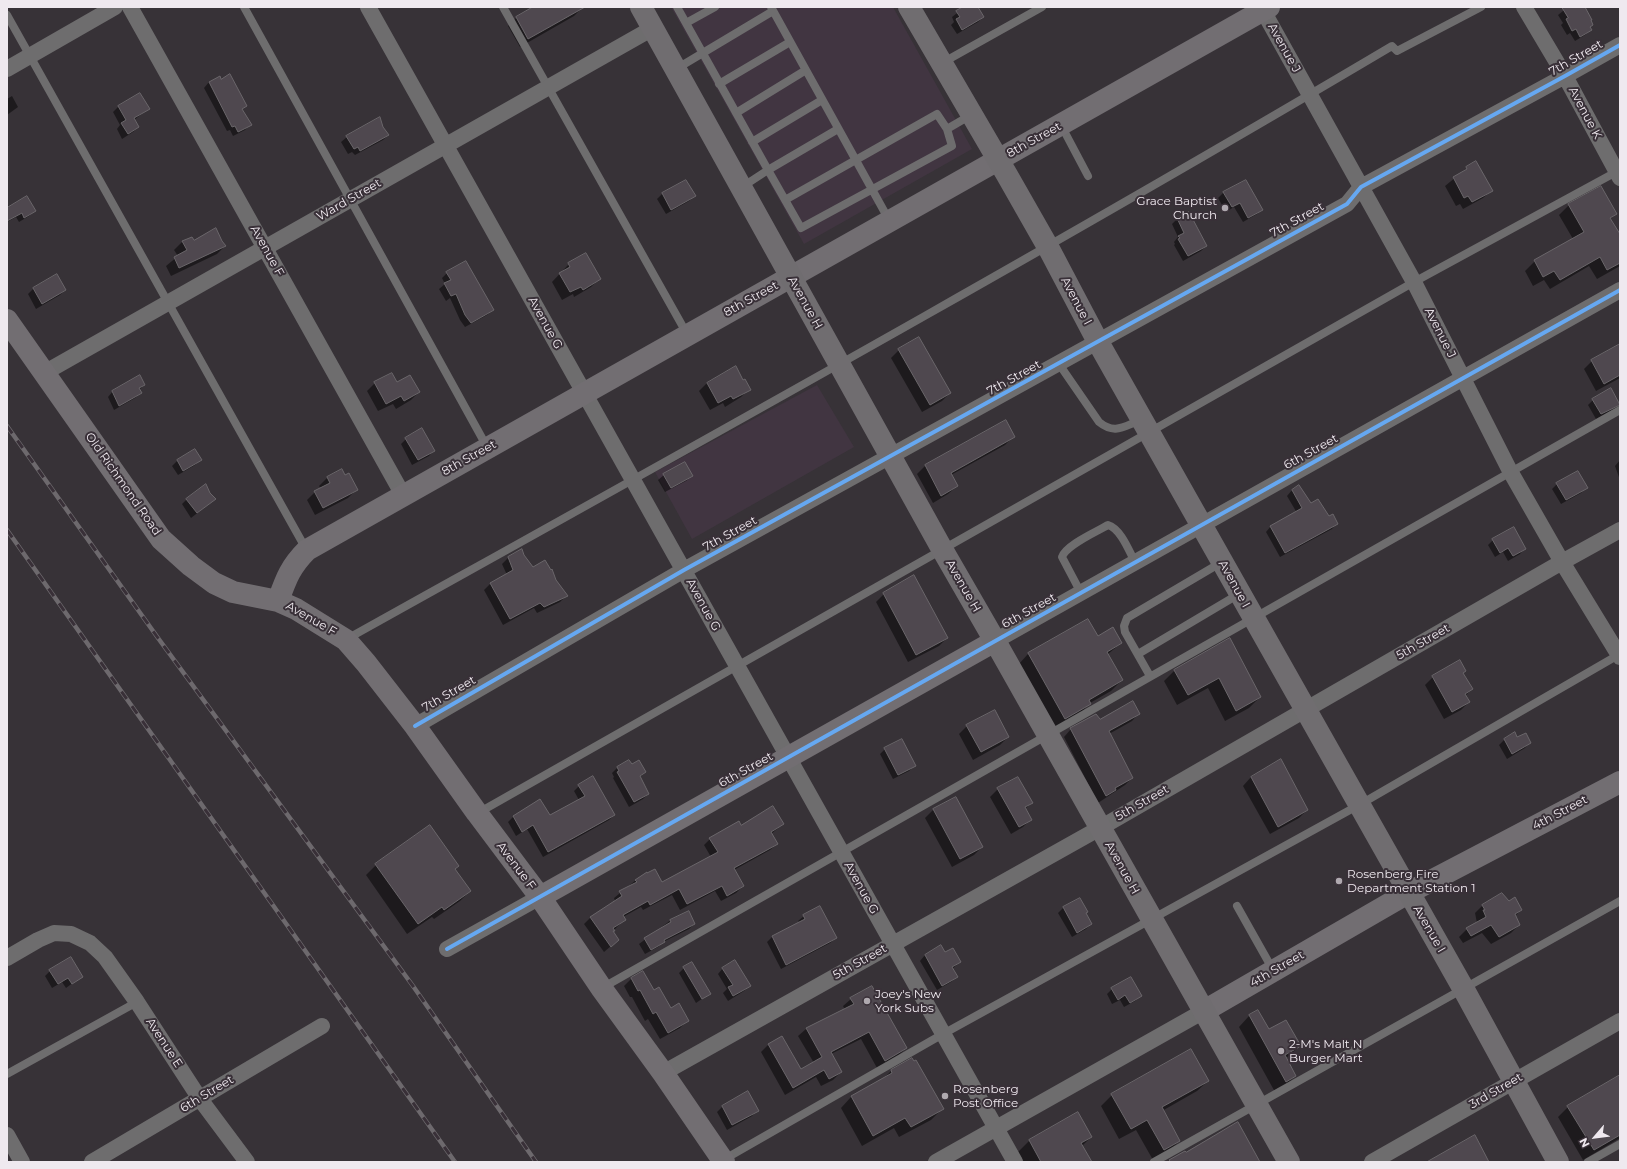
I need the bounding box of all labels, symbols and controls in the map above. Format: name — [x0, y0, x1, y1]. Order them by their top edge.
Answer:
street label: Avenue J — [1265, 21, 1303, 75]
street label: 7th Street — [1547, 37, 1605, 79]
street label: Avenue K — [1565, 84, 1605, 142]
street label: 8th Street — [1004, 119, 1064, 161]
street label: Ward Street — [314, 176, 384, 224]
place label: Grace Baptist Church — [1136, 194, 1217, 222]
street label: 7th Street — [1268, 199, 1326, 241]
marker: Grace Baptist Church — [1220, 203, 1230, 213]
street label: Avenue F — [247, 223, 287, 279]
street label: Avenue H — [785, 274, 825, 332]
street label: Avenue I — [1057, 275, 1095, 327]
street label: 8th Street — [721, 278, 781, 320]
street label: Avenue G — [525, 294, 565, 352]
street label: Avenue J — [1421, 305, 1459, 361]
street label: 7th Street — [985, 357, 1043, 399]
street label: Old Richmond Road — [82, 430, 164, 538]
street label: 6th Street — [1281, 431, 1341, 473]
street label: 8th Street — [439, 437, 499, 479]
street label: 7th Street — [701, 513, 759, 555]
street label: Avenue H — [942, 557, 984, 615]
street label: Avenue I — [1215, 558, 1253, 610]
street label: Avenue G — [683, 576, 723, 634]
street label: 6th Street — [999, 590, 1059, 632]
street label: Avenue F — [283, 599, 339, 639]
street label: 5th Street — [1394, 621, 1452, 663]
street label: 7th Street — [420, 673, 478, 715]
street label: 6th Street — [716, 749, 776, 791]
street label: 5th Street — [1113, 782, 1171, 824]
street label: 4th Street — [1530, 792, 1590, 834]
street label: Avenue F — [493, 839, 539, 893]
street label: Avenue H — [1102, 839, 1142, 897]
street label: Avenue G — [841, 859, 881, 917]
place label: Rosenberg Fire Department Station 1 — [1347, 867, 1476, 895]
marker: Rosenberg Fire Department Station 1 — [1334, 876, 1344, 886]
street label: Avenue I — [1410, 903, 1448, 955]
street label: 5th Street — [831, 941, 889, 983]
street label: 4th Street — [1247, 948, 1307, 990]
place label: Joey's New York Subs — [875, 987, 941, 1015]
marker: Joey's New York Subs — [862, 996, 872, 1006]
street label: Avenue E — [143, 1015, 185, 1071]
place label: 2-M's Malt N Burger Mart — [1289, 1037, 1363, 1065]
marker: 2-M's Malt N Burger Mart — [1276, 1046, 1286, 1056]
street label: 3rd Street — [1467, 1070, 1525, 1112]
street label: 6th Street — [178, 1072, 236, 1116]
place label: Rosenberg Post Office — [953, 1082, 1019, 1110]
marker: Rosenberg Post Office — [940, 1091, 950, 1101]
north arrow — [1575, 1117, 1615, 1157]
text: N — [1576, 1135, 1593, 1150]

